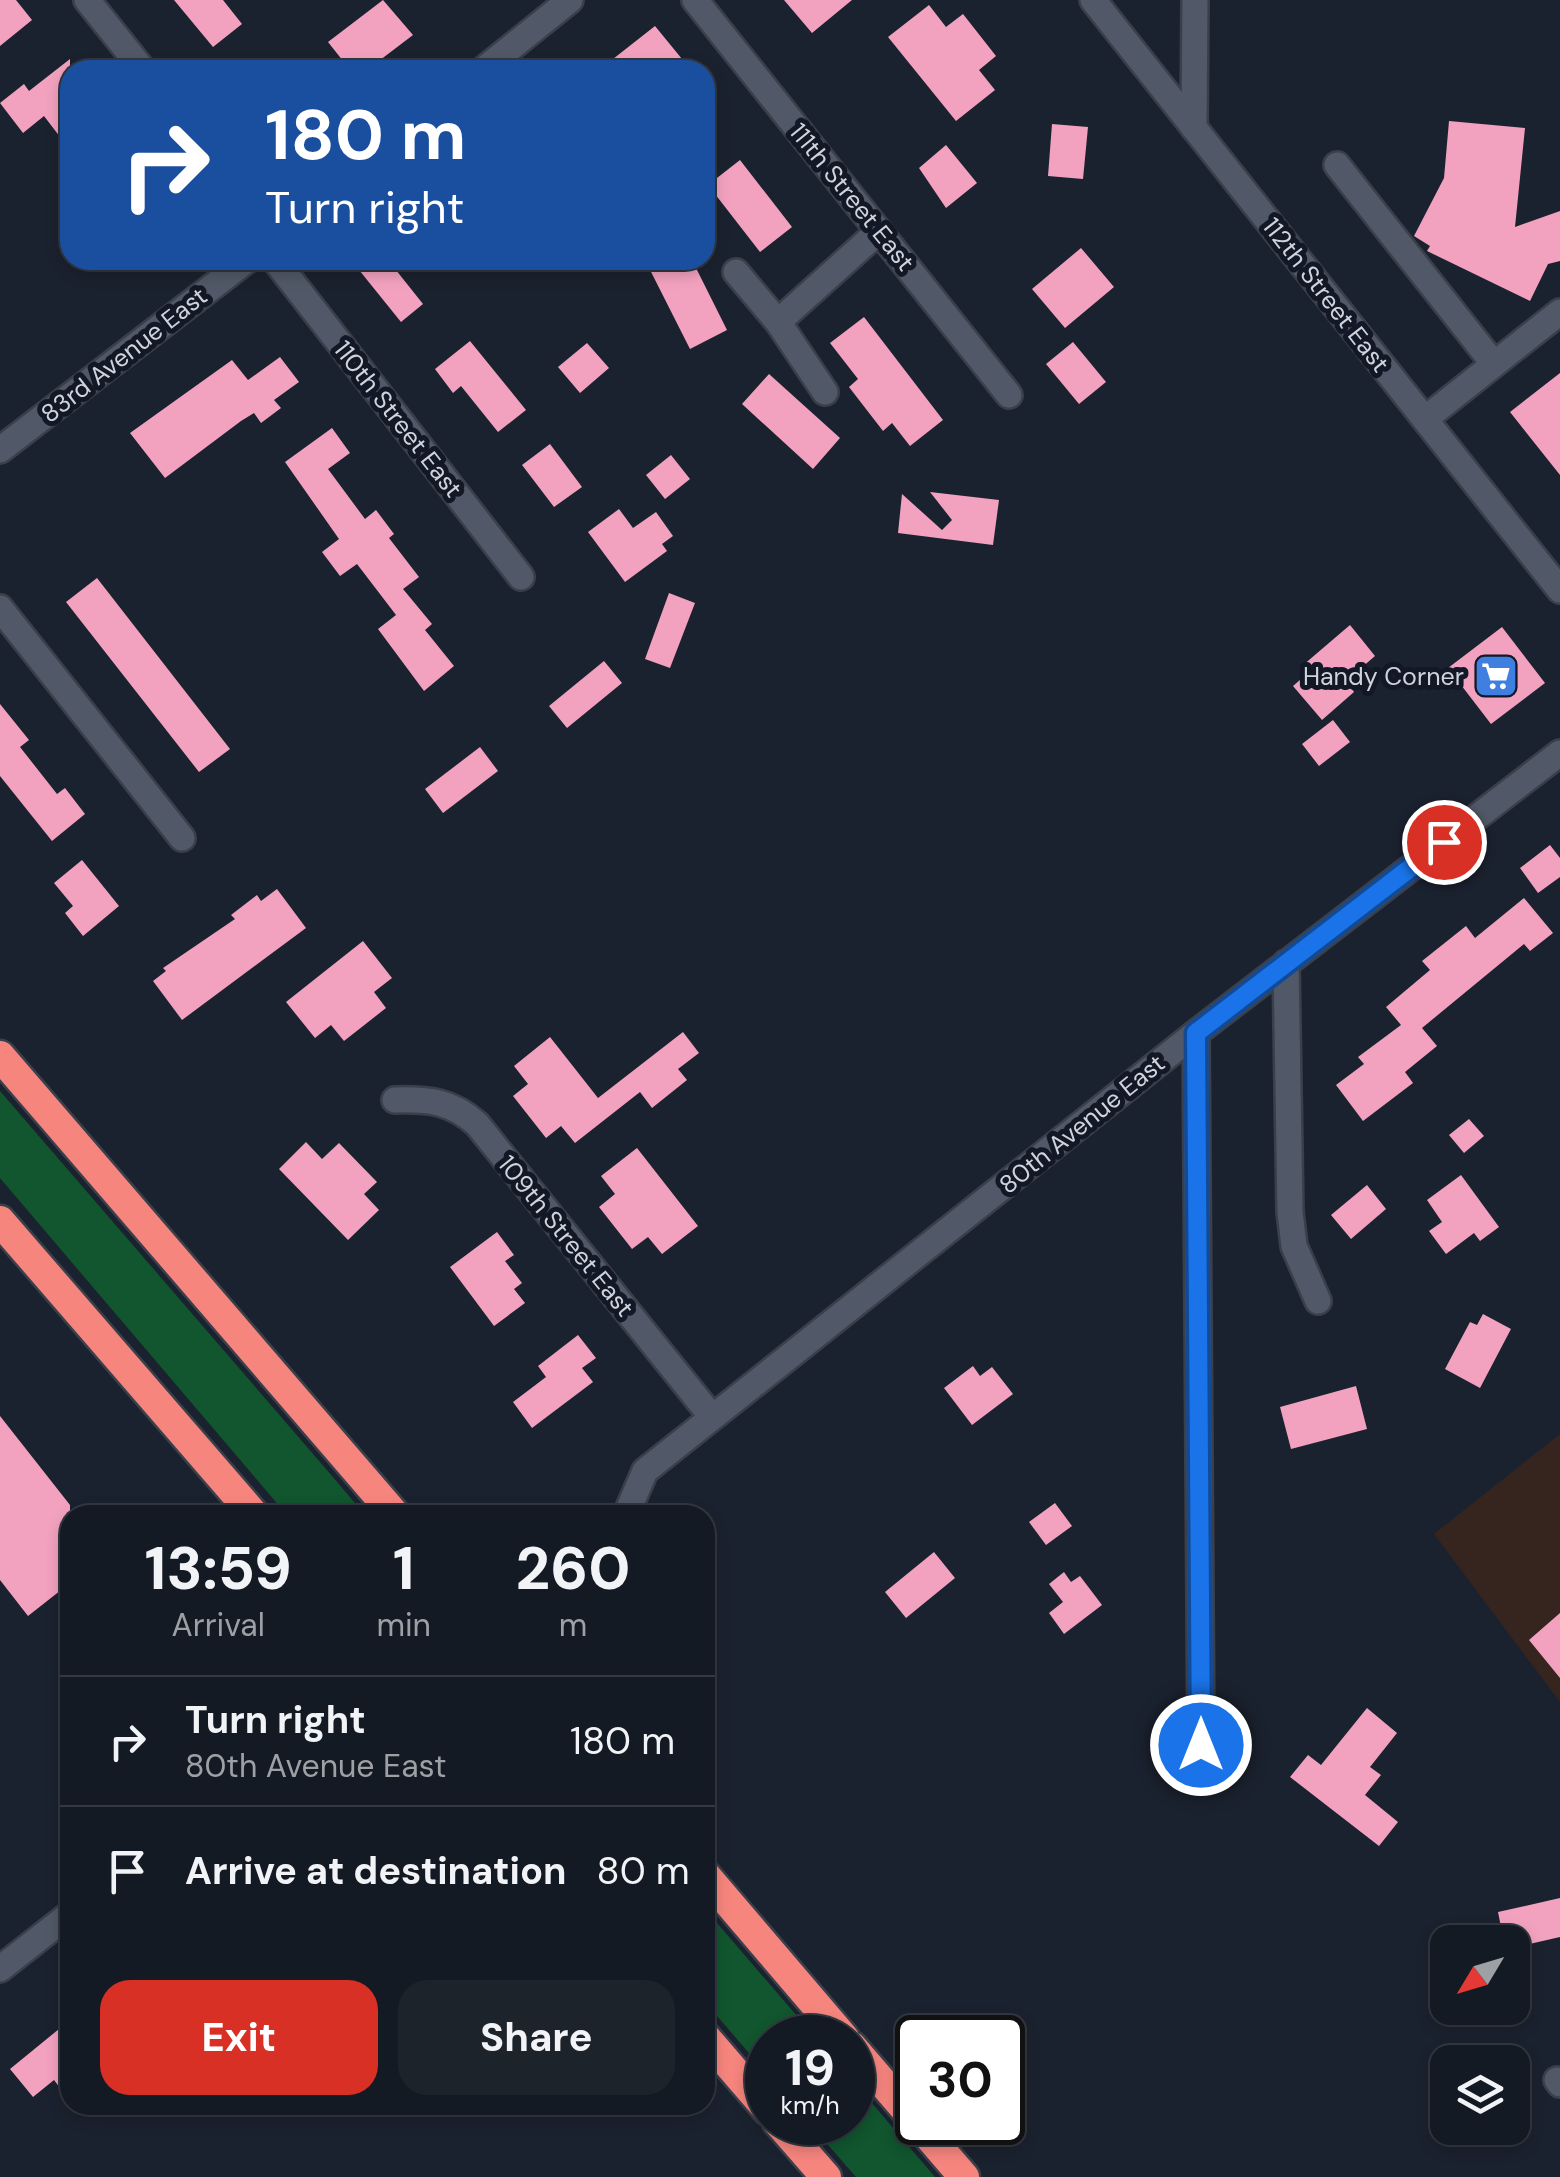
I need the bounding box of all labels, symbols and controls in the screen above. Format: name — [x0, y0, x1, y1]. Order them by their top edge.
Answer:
text: 180 m — [265, 90, 466, 181]
icon: right — [100, 100, 230, 230]
street label: 111th Street East — [782, 116, 922, 278]
text: Turn right — [265, 178, 464, 237]
street label: 112th Street East — [1255, 211, 1397, 379]
street label: 83rd Avenue East — [34, 280, 214, 430]
street label: 110th Street East — [326, 334, 470, 504]
supermarket icon: Handy Corner — [1473, 653, 1519, 699]
place label: Handy Corner — [1303, 660, 1464, 693]
pin — [1402, 800, 1487, 885]
icon: arrive — [1417, 815, 1472, 870]
street label: 80th Avenue East — [992, 1047, 1172, 1201]
street label: 109th Street East — [491, 1149, 641, 1323]
text: 13:59 — [145, 1529, 292, 1608]
text: 1 — [393, 1529, 415, 1608]
text: 260 — [516, 1529, 630, 1608]
text: Arrival — [172, 1604, 265, 1646]
text: min — [376, 1604, 431, 1646]
text: m — [559, 1604, 587, 1646]
position arrow — [1149, 1693, 1253, 1797]
text: Turn right — [185, 1695, 366, 1745]
icon: right — [100, 1714, 155, 1769]
text: 180 m — [570, 1716, 675, 1766]
text: 80th Avenue East — [185, 1745, 446, 1787]
icon: arrive — [100, 1844, 155, 1899]
text: Arrive at destination — [185, 1846, 567, 1896]
text: 80 m — [597, 1846, 690, 1896]
north arrow — [1430, 1925, 1530, 2025]
map controls — [1430, 1925, 1530, 2145]
button: Exit — [100, 1980, 378, 2095]
button: Share — [398, 1980, 675, 2095]
speed limit sign: 30 — [895, 2015, 1025, 2145]
text: 19 — [785, 2035, 835, 2101]
button: layers — [1430, 2045, 1530, 2145]
text: km/h — [780, 2089, 840, 2122]

